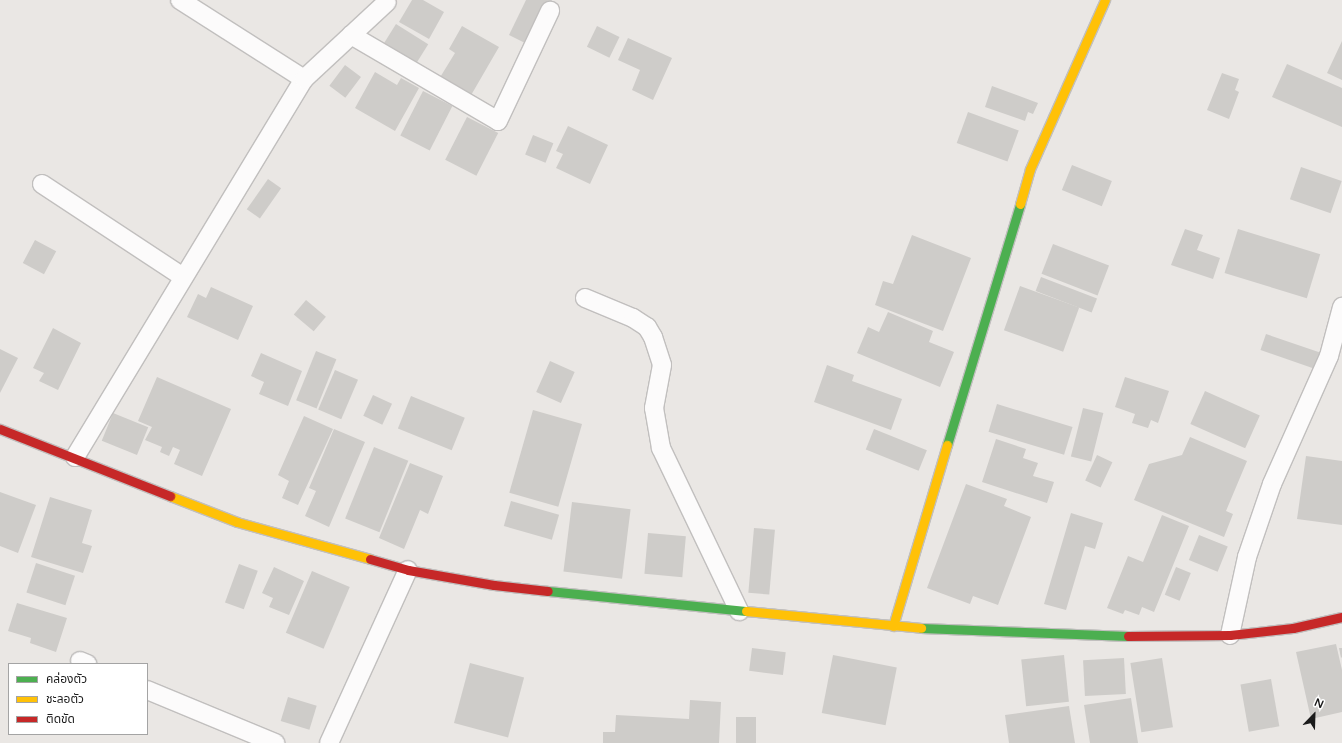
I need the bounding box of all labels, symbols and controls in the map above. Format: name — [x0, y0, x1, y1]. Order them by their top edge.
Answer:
legend — [8, 663, 148, 735]
text: คล่องตัว — [46, 672, 87, 686]
text: ชะลอตัว — [46, 692, 84, 706]
north arrow — [1294, 695, 1334, 735]
text: N — [1312, 696, 1325, 711]
text: ติดขัด — [46, 712, 75, 726]

